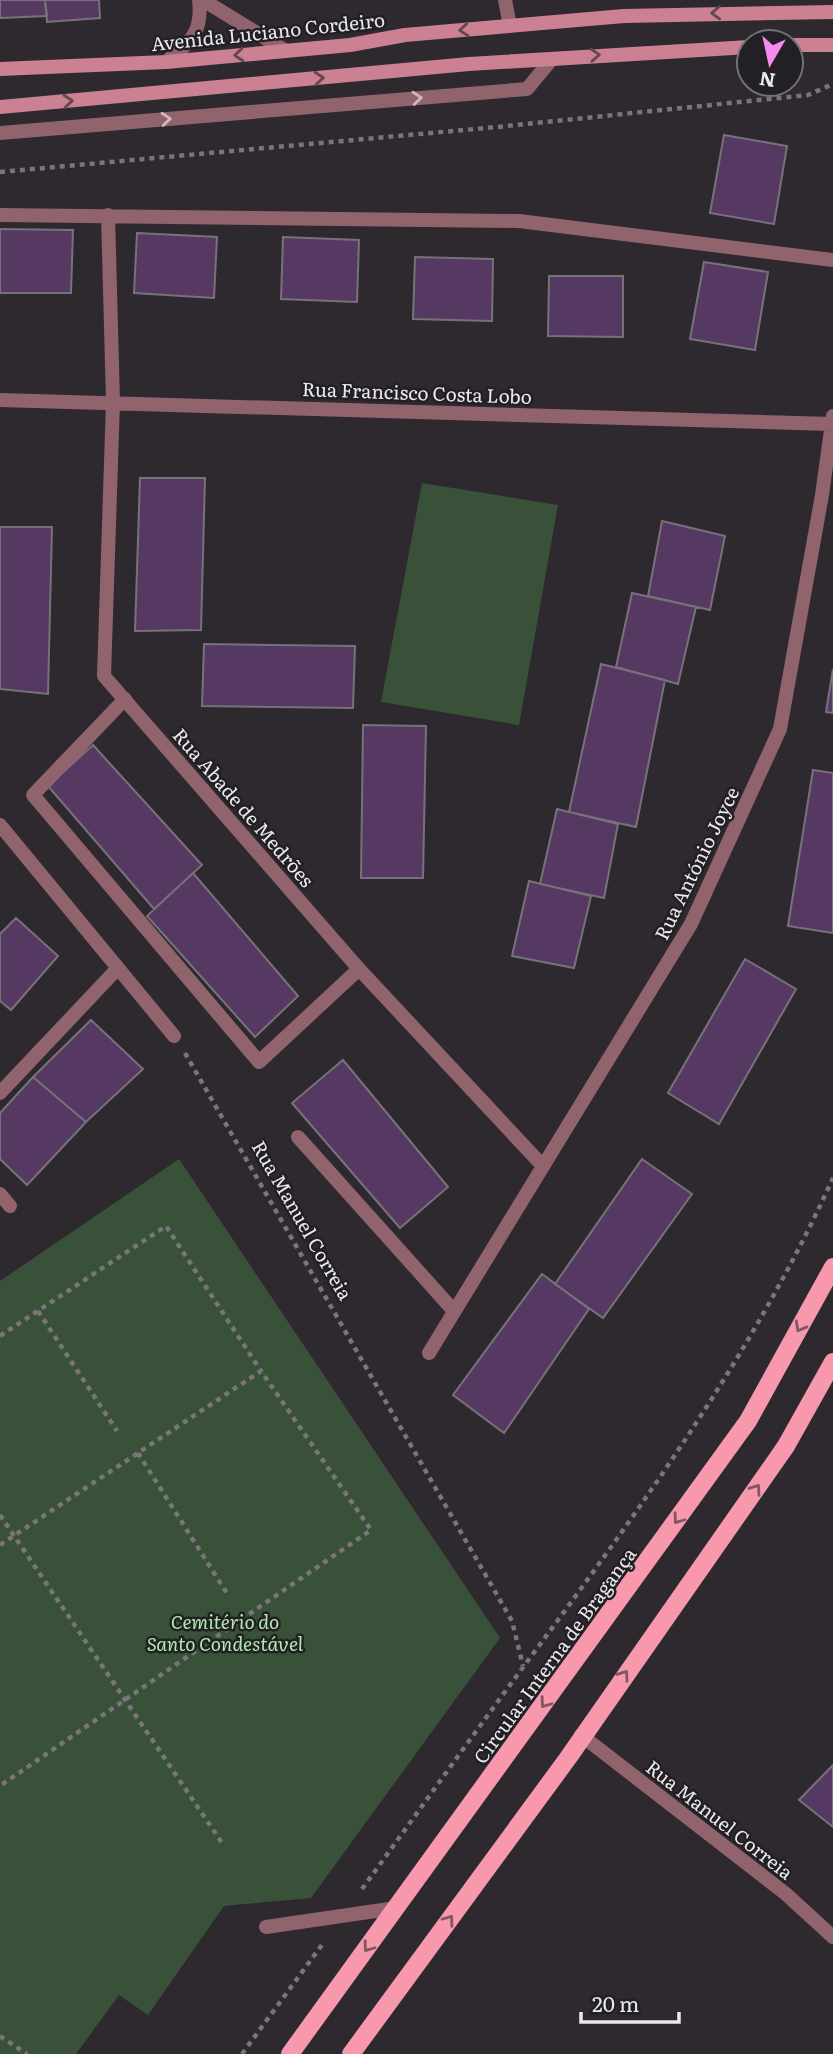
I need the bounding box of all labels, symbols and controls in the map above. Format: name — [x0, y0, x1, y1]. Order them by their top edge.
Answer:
street label: Avenida Luciano Cordeiro — [150, 5, 386, 57]
one-way arrow — [710, 5, 721, 20]
one-way arrow — [459, 22, 470, 37]
north arrow — [735, 28, 805, 98]
one-way arrow — [233, 47, 244, 62]
one-way arrow — [589, 48, 600, 63]
text: N — [757, 66, 777, 96]
one-way arrow — [314, 71, 325, 86]
one-way arrow — [412, 91, 423, 106]
one-way arrow — [62, 93, 74, 108]
one-way arrow — [160, 112, 171, 127]
street label: Rua Francisco Costa Lobo — [302, 374, 532, 410]
street label: Rua Abade de Medrões — [167, 721, 321, 893]
street label: Rua António Joyce — [647, 782, 745, 944]
street label: Rua Manuel Correia — [246, 1135, 361, 1306]
one-way arrow — [795, 1320, 808, 1332]
one-way arrow — [747, 1484, 760, 1497]
one-way arrow — [674, 1511, 686, 1524]
street label: Circular Interna de Bragança — [466, 1540, 643, 1769]
park label: Cemitério do Santo Condestável — [147, 1607, 304, 1657]
one-way arrow — [616, 1670, 628, 1683]
one-way arrow — [541, 1695, 553, 1708]
street label: Rua Manuel Correia — [640, 1753, 800, 1886]
one-way arrow — [441, 1915, 454, 1928]
one-way arrow — [364, 1939, 376, 1952]
scale bar — [581, 1980, 679, 2024]
text: 20 m — [592, 1987, 639, 2018]

